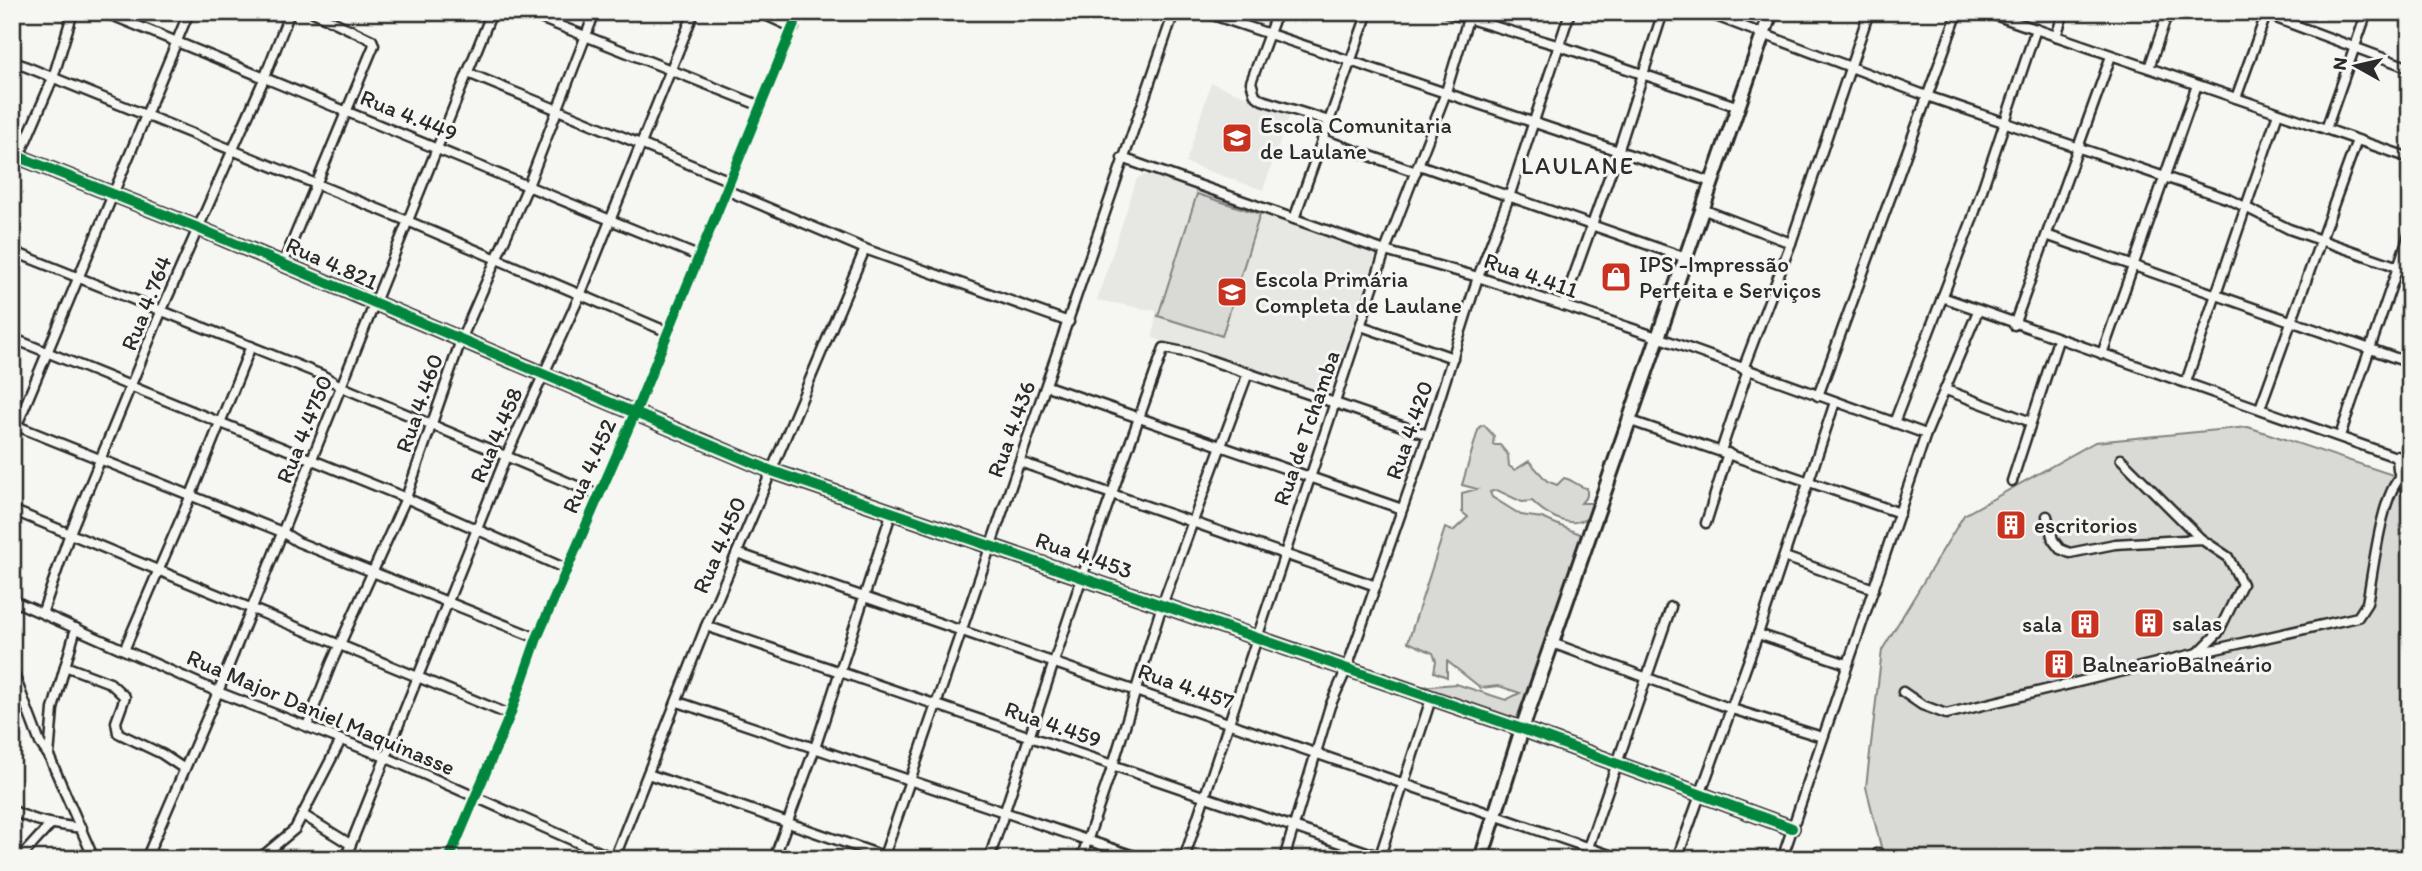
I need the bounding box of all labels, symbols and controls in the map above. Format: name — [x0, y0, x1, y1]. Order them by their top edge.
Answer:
north arrow — [2320, 32, 2390, 102]
text: N — [2327, 56, 2352, 72]
street label: Rua 4.449 — [356, 83, 462, 147]
place label: Escola Comunitaria de Laulane — [1260, 111, 1452, 165]
school or university icon: Escola Comunitaria de Laulane — [1220, 121, 1254, 155]
district label: LAULANE — [1521, 151, 1635, 180]
street label: Rua 4.821 — [282, 230, 383, 296]
street label: Rua 4.411 — [1480, 246, 1582, 304]
place label: IPS -Impressão Perfeita e Serviços — [1639, 250, 1821, 304]
street label: Rua 4.764 — [114, 251, 178, 355]
shop icon: IPS -Impressão Perfeita e Serviços — [1599, 260, 1633, 294]
place label: Escola Primária Completa de Laulane — [1255, 265, 1462, 319]
school or university icon: Escola Primária Completa de Laulane — [1215, 275, 1249, 309]
street label: Rua de Tchamba — [1266, 347, 1346, 509]
street label: Rua 4.460 — [389, 350, 449, 456]
street label: Rua 4.4750 — [270, 371, 338, 487]
street label: Rua 4.436 — [981, 377, 1041, 481]
street label: Rua 4.420 — [1379, 377, 1439, 483]
street label: Rua 4.458 — [463, 383, 529, 487]
street label: Rua 4.452 — [556, 414, 622, 518]
street label: Rua 4.450 — [686, 492, 752, 598]
building icon: escritorios — [1994, 508, 2028, 542]
place label: escritorios — [2034, 511, 2138, 539]
street label: Rua 4.453 — [1032, 525, 1136, 585]
building icon: salas — [2132, 606, 2166, 640]
building icon: sala — [2068, 607, 2102, 641]
place label: salas — [2172, 609, 2222, 637]
place label: sala — [2022, 610, 2062, 638]
street label: Rua Major Daniel Maquinasse — [183, 643, 459, 781]
building icon: BalnearioBalneário — [2042, 647, 2076, 681]
place label: BalnearioBalneário — [2082, 650, 2272, 678]
street label: Rua 4.457 — [1134, 657, 1238, 715]
street label: Rua 4.459 — [1001, 694, 1105, 754]

